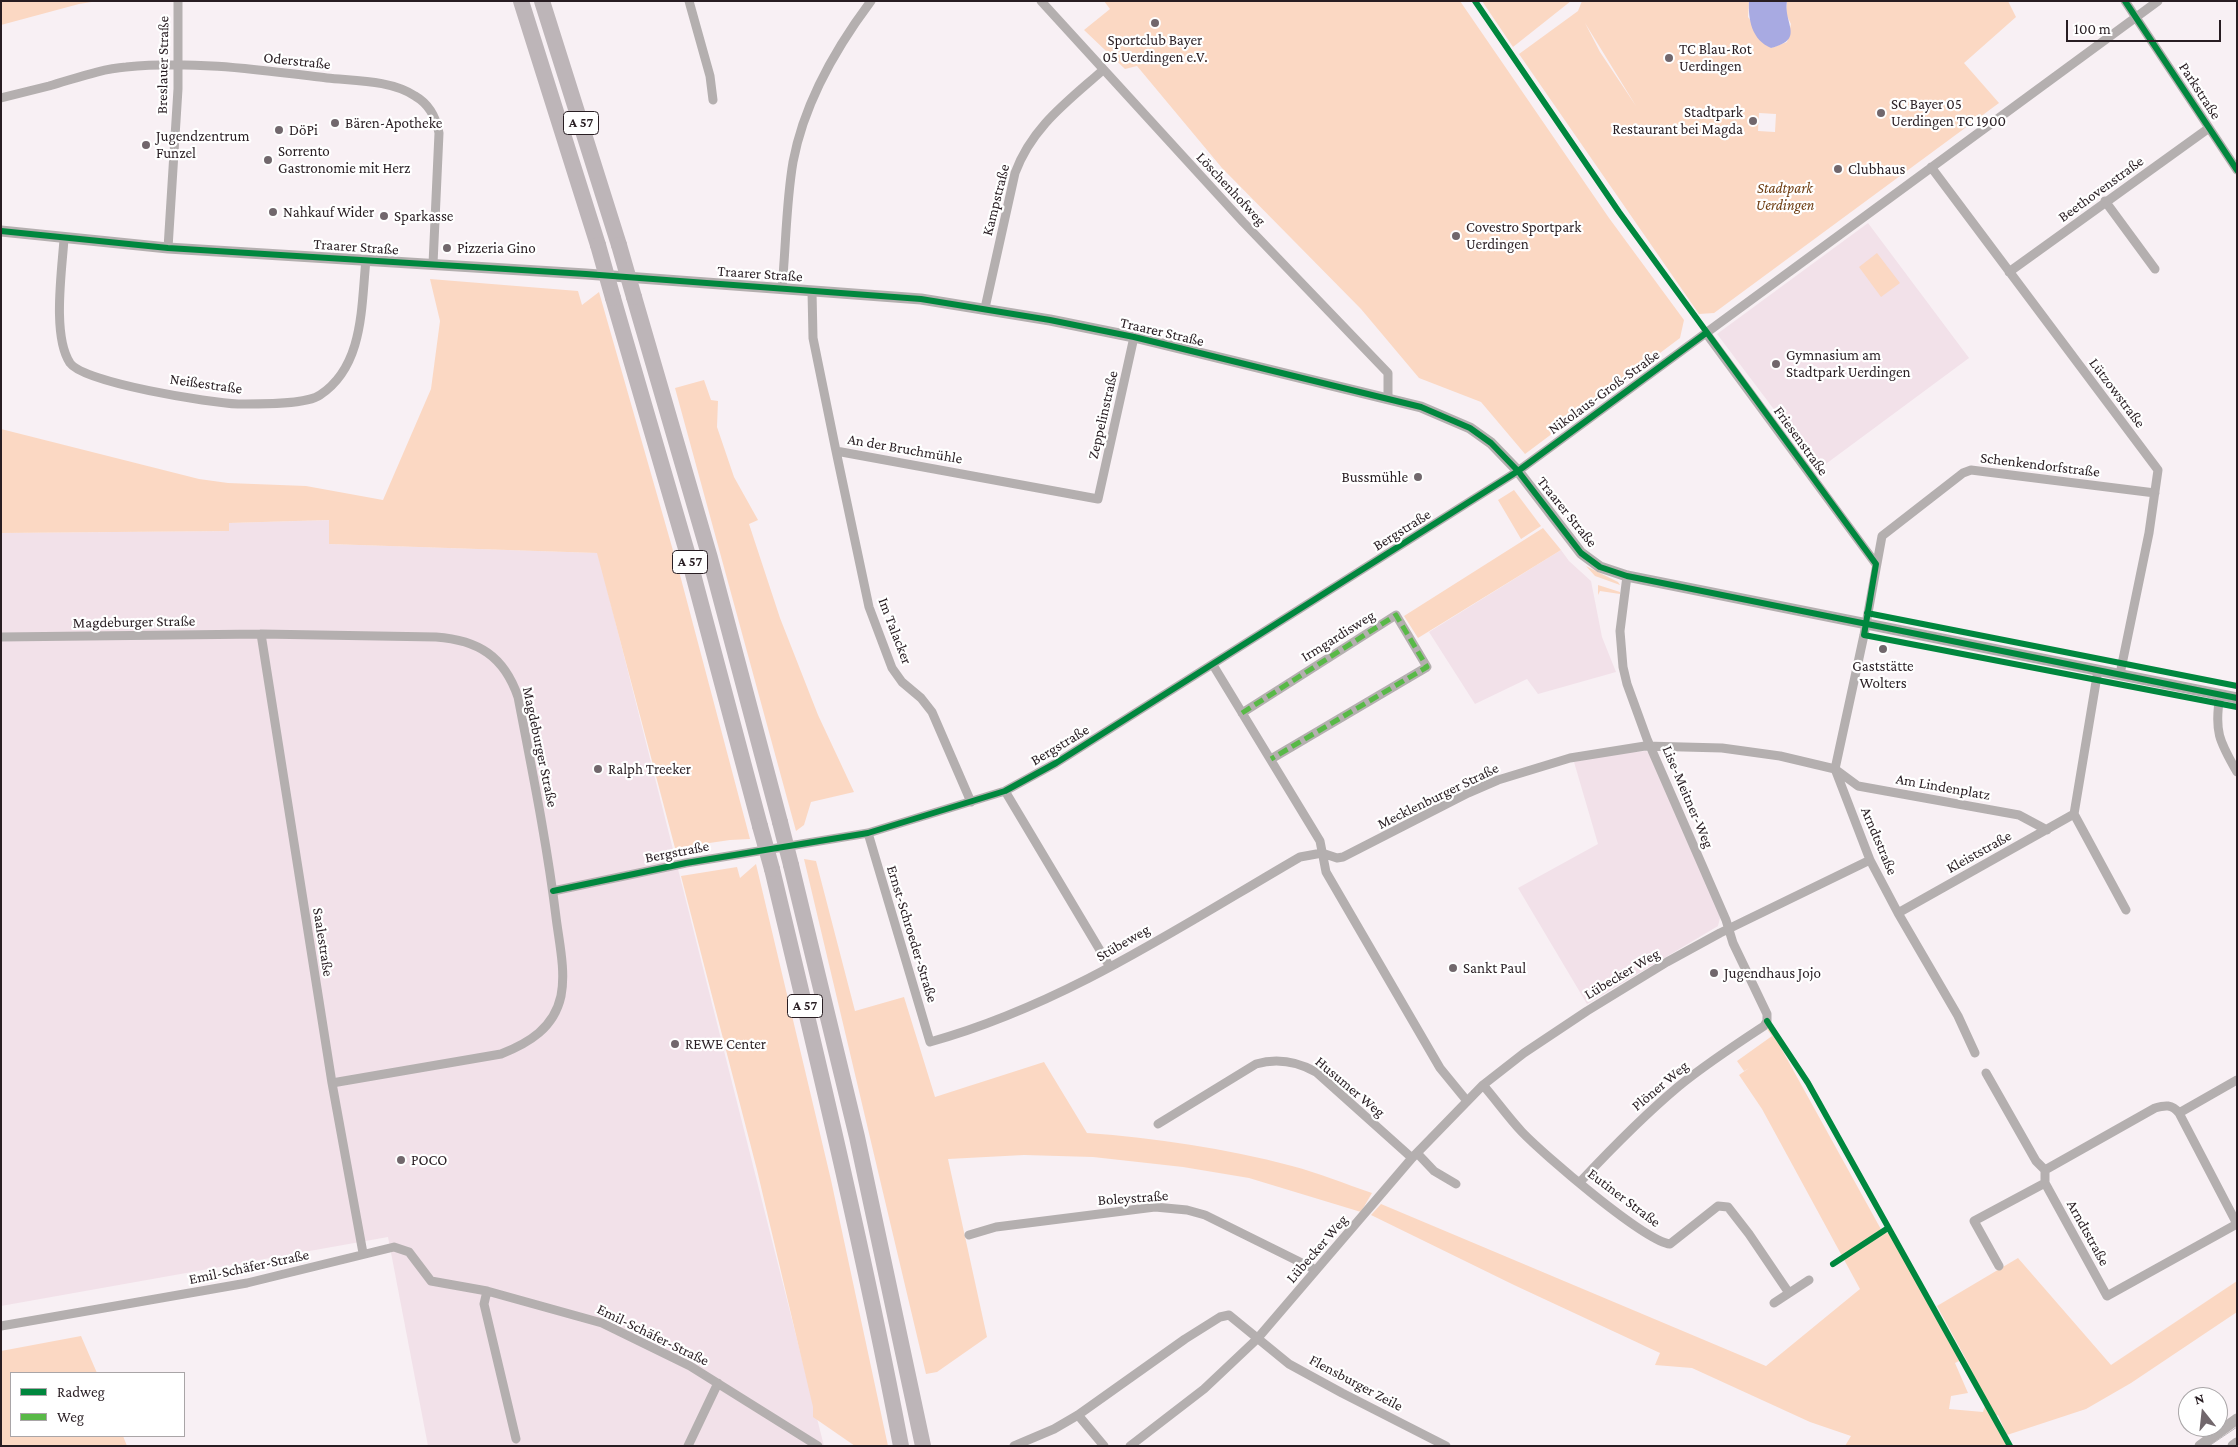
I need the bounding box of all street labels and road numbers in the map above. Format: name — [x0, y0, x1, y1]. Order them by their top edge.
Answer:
street label: Breslauer Straße — [153, 16, 173, 114]
street label: Oderstraße — [262, 49, 332, 73]
street label: Parkstraße — [2175, 59, 2225, 123]
road number: A 57 — [564, 112, 598, 134]
street label: Löschenhofweg — [1192, 148, 1270, 230]
street label: Beethovenstraße — [2055, 152, 2147, 226]
street label: Kampstraße — [978, 162, 1014, 238]
street label: Traarer Straße — [313, 235, 399, 259]
street label: Traarer Straße — [717, 262, 803, 286]
street label: Traarer Straße — [1118, 314, 1206, 350]
street label: Nikolaus-Groß-Straße — [1545, 346, 1663, 438]
street label: Lützowstraße — [2085, 355, 2149, 431]
street label: Zeppelinstraße — [1084, 369, 1122, 461]
street label: Neißestraße — [169, 370, 243, 398]
street label: Friesenstraße — [1770, 403, 1832, 479]
street label: An der Bruchmühle — [846, 430, 964, 468]
street label: Schenkendorfstraße — [1979, 449, 2101, 481]
street label: Traarer Straße — [1533, 473, 1601, 551]
street label: Bergstraße — [1370, 505, 1434, 555]
road number: A 57 — [672, 550, 708, 574]
street label: Im Talacker — [874, 595, 916, 667]
street label: Irmgardisweg — [1298, 606, 1378, 666]
street label: Magdeburger Straße — [73, 612, 195, 632]
street label: Magdeburger Straße — [518, 685, 562, 809]
street label: Bergstraße — [1028, 721, 1092, 769]
street label: Lise-Meitner-Weg — [1658, 743, 1718, 851]
street label: Mecklenburger Straße — [1375, 759, 1501, 833]
street label: Am Lindenplatz — [1894, 770, 1992, 804]
street label: Arndtstraße — [1857, 804, 1901, 878]
street label: Kleiststraße — [1943, 827, 2015, 877]
street label: Bergstraße — [643, 837, 711, 867]
street label: Ernst-Schroeder-Straße — [883, 863, 941, 1005]
street label: Saalestraße — [309, 906, 337, 978]
street label: Stübeweg — [1093, 920, 1153, 966]
street label: Lübecker Weg — [1581, 945, 1663, 1003]
road number: A 57 — [788, 994, 822, 1018]
street label: Husumer Weg — [1311, 1053, 1389, 1121]
street label: Plöner Weg — [1628, 1057, 1692, 1115]
street label: Eutiner Straße — [1584, 1165, 1664, 1231]
street label: Boleystraße — [1097, 1187, 1169, 1209]
street label: Arndtstraße — [2063, 1197, 2113, 1269]
street label: Lübecker Weg — [1282, 1211, 1352, 1287]
street label: Emil-Schäfer-Straße — [187, 1245, 311, 1289]
street label: Emil-Schäfer-Straße — [594, 1300, 712, 1370]
street label: Flensburger Zeile — [1306, 1351, 1406, 1415]

